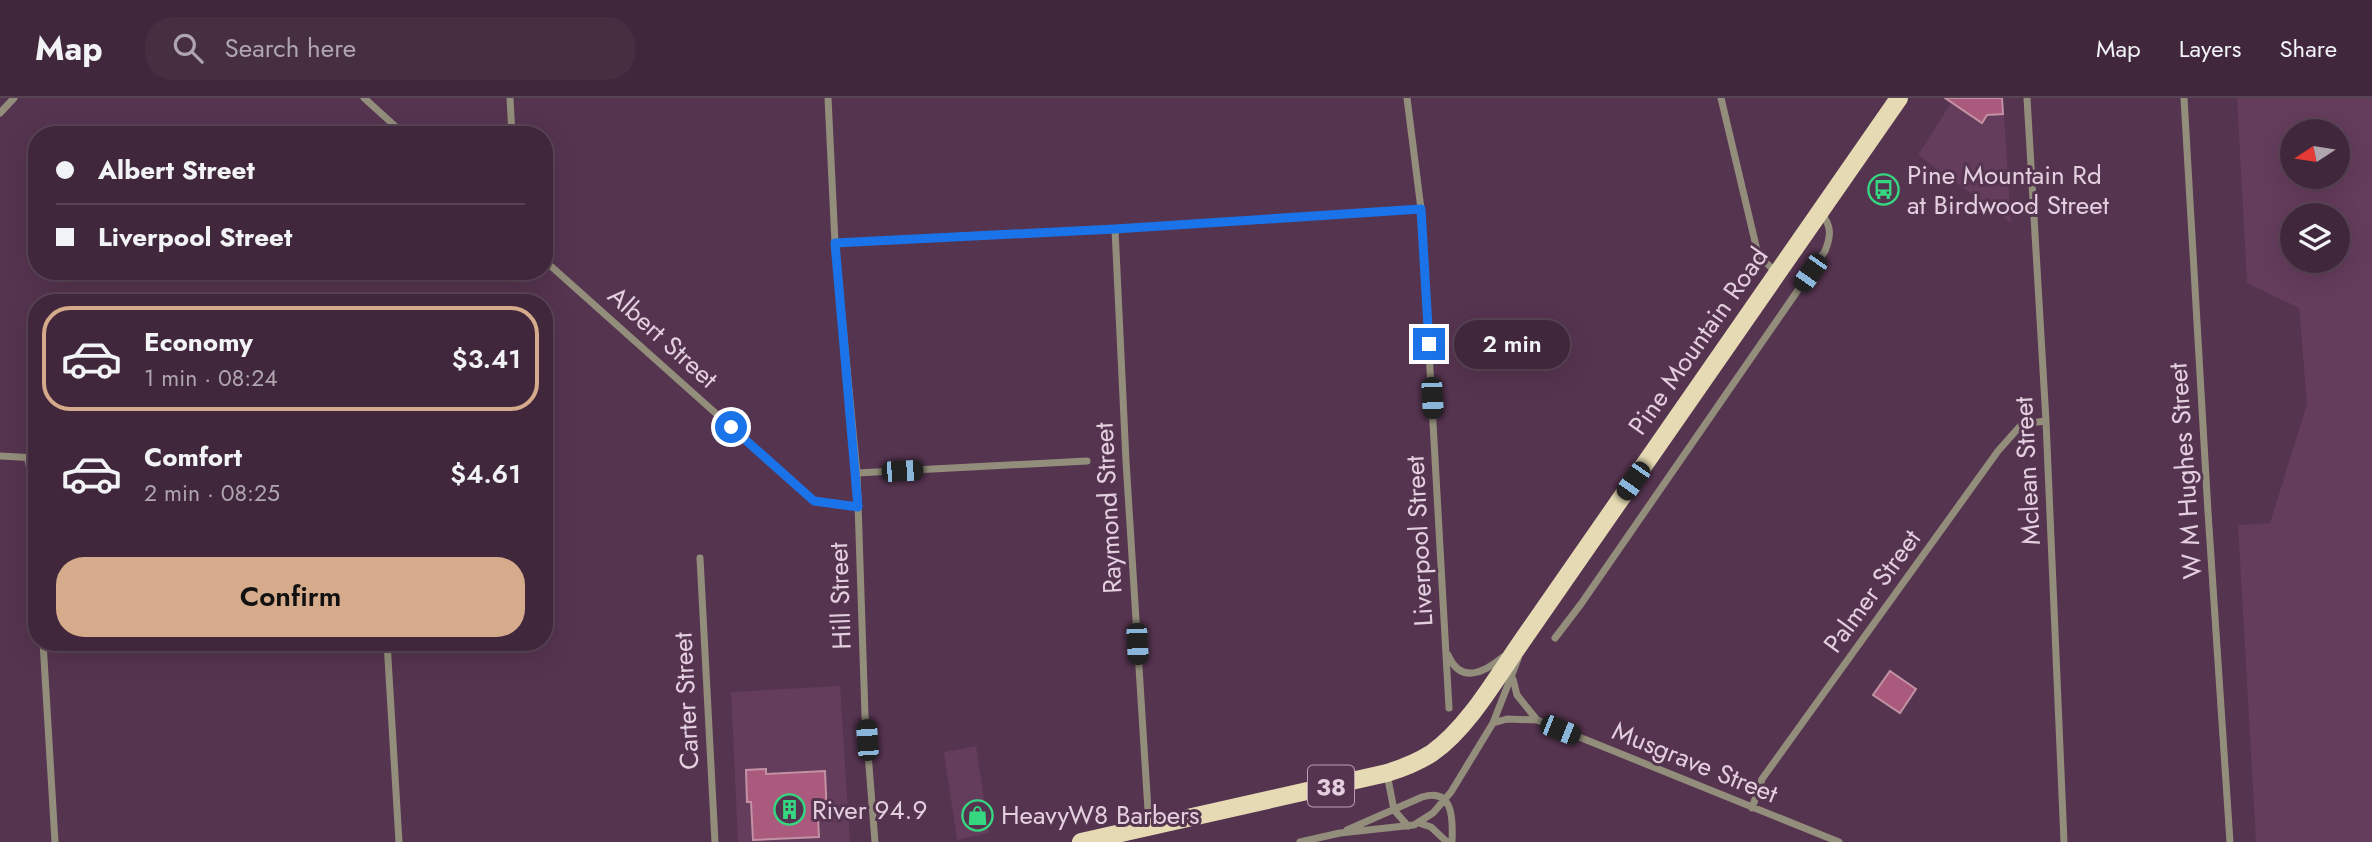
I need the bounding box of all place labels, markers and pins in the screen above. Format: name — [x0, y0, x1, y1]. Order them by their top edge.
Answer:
place label: Pine Mountain Rd at Birdwood Street — [1907, 156, 2110, 224]
bus stop icon: Pine Mountain Rd at Birdwood Street — [1867, 173, 1901, 207]
place label: River 94.9 — [812, 791, 927, 829]
building icon: River 94.9 — [772, 793, 806, 827]
place label: HeavyW8 Barbers — [1001, 796, 1200, 834]
shop icon: HeavyW8 Barbers — [961, 798, 995, 832]

